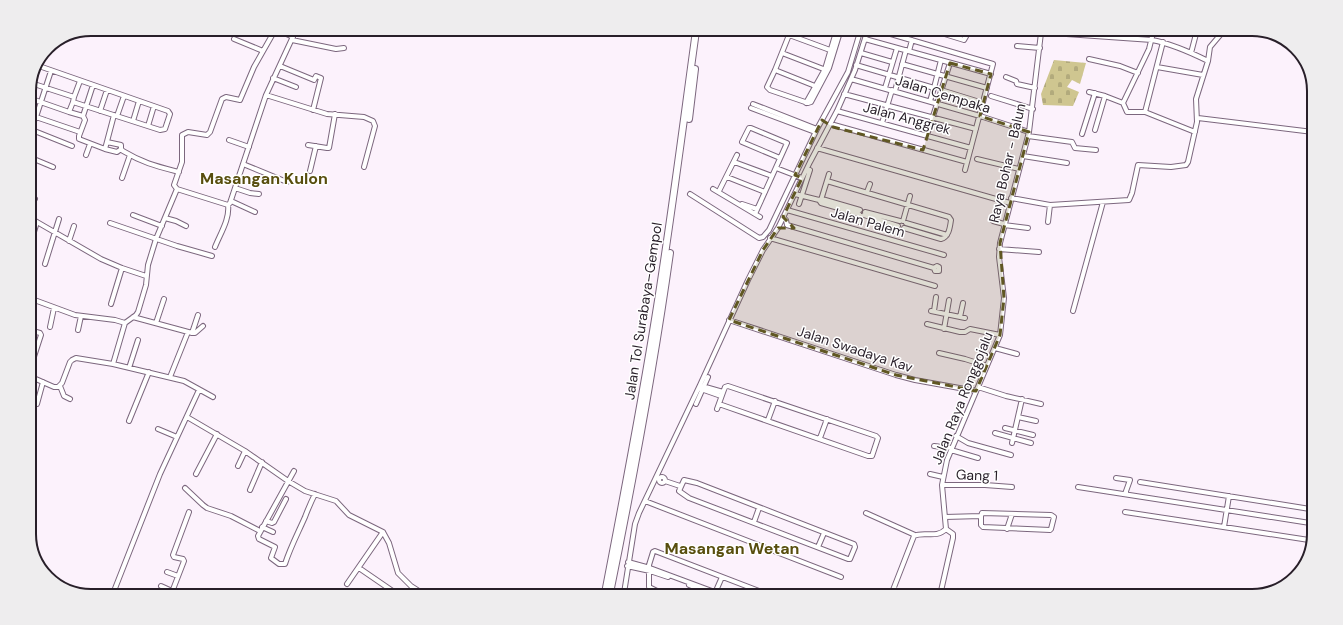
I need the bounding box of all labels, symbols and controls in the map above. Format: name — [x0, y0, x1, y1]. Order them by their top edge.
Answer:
street label: Jalan Cempaka — [893, 71, 993, 117]
street label: Jalan Anggrek — [861, 98, 953, 138]
street label: Raya Bohar - Balun — [984, 102, 1030, 224]
district label: Masangan Kulon — [200, 168, 328, 189]
street label: Jalan Palem — [829, 203, 907, 241]
street label: Jalan Tol Surabaya–Gempol — [620, 221, 666, 401]
street label: Jalan Swadaya Kav — [795, 322, 916, 376]
street label: Jalan Raya Ronggojalu — [927, 329, 997, 467]
street label: Gang 1 — [956, 465, 998, 485]
district label: Masangan Wetan — [665, 538, 799, 559]

